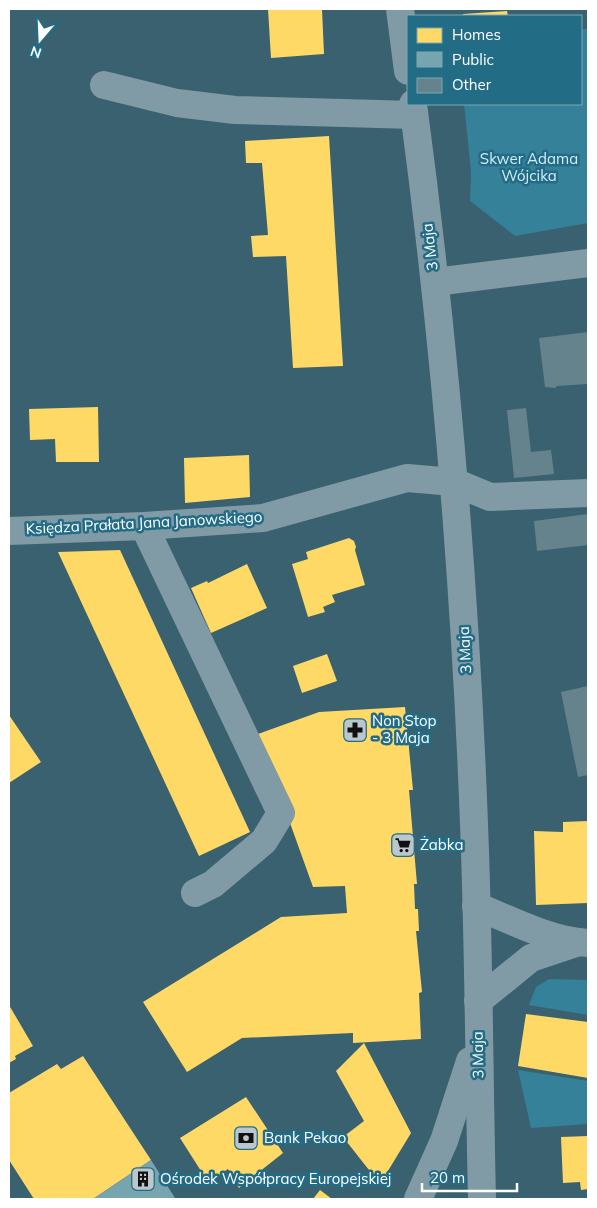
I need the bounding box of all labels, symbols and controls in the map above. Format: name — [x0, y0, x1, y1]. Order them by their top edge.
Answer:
north arrow — [15, 15, 65, 65]
legend — [407, 15, 582, 105]
text: Homes — [452, 25, 501, 44]
text: N — [28, 42, 44, 63]
text: Public — [452, 50, 494, 69]
text: Other — [452, 75, 492, 94]
park label: Skwer Adama Wójcika — [480, 149, 578, 185]
street label: 3 Maja — [417, 222, 442, 272]
street label: Księdza Prałata Jana Janowskiego — [25, 507, 263, 538]
street label: 3 Maja — [454, 626, 475, 674]
place label: Non Stop - 3 Maja — [372, 711, 437, 747]
pharmacy icon: Non Stop - 3 Maja — [342, 717, 368, 743]
supermarket icon: Żabka — [390, 832, 416, 858]
place label: Żabka — [420, 835, 463, 854]
street label: 3 Maja — [468, 1031, 487, 1079]
bank icon: Bank Pekao — [233, 1125, 259, 1151]
place label: Bank Pekao — [264, 1128, 346, 1147]
scale bar — [422, 1160, 517, 1192]
building icon: Ośrodek Współpracy Europejskiej — [130, 1166, 156, 1192]
text: 20 m — [430, 1168, 465, 1187]
place label: Ośrodek Współpracy Europejskiej — [160, 1169, 391, 1188]

